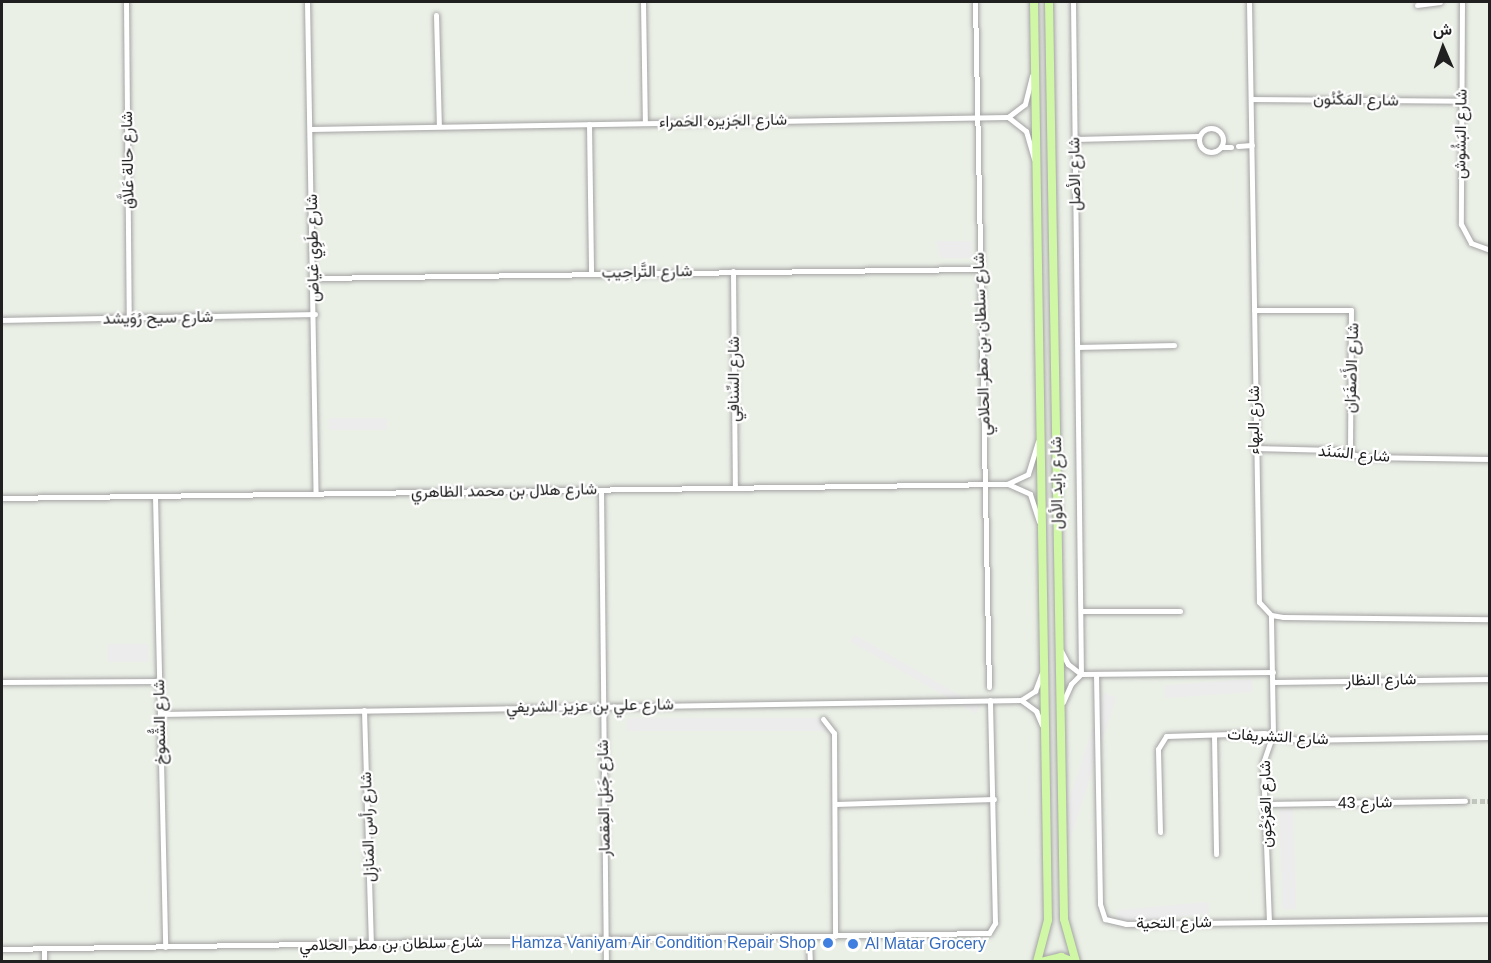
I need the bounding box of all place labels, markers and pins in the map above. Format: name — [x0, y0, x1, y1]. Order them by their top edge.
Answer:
place label: Hamza Vaniyam Air Condition Repair Shop — [510, 933, 816, 953]
place label: Al Matar Grocery — [865, 934, 986, 954]
marker: Hamza Vaniyam Air Condition Repair Shop — [821, 936, 835, 950]
marker: Al Matar Grocery — [846, 937, 860, 951]

